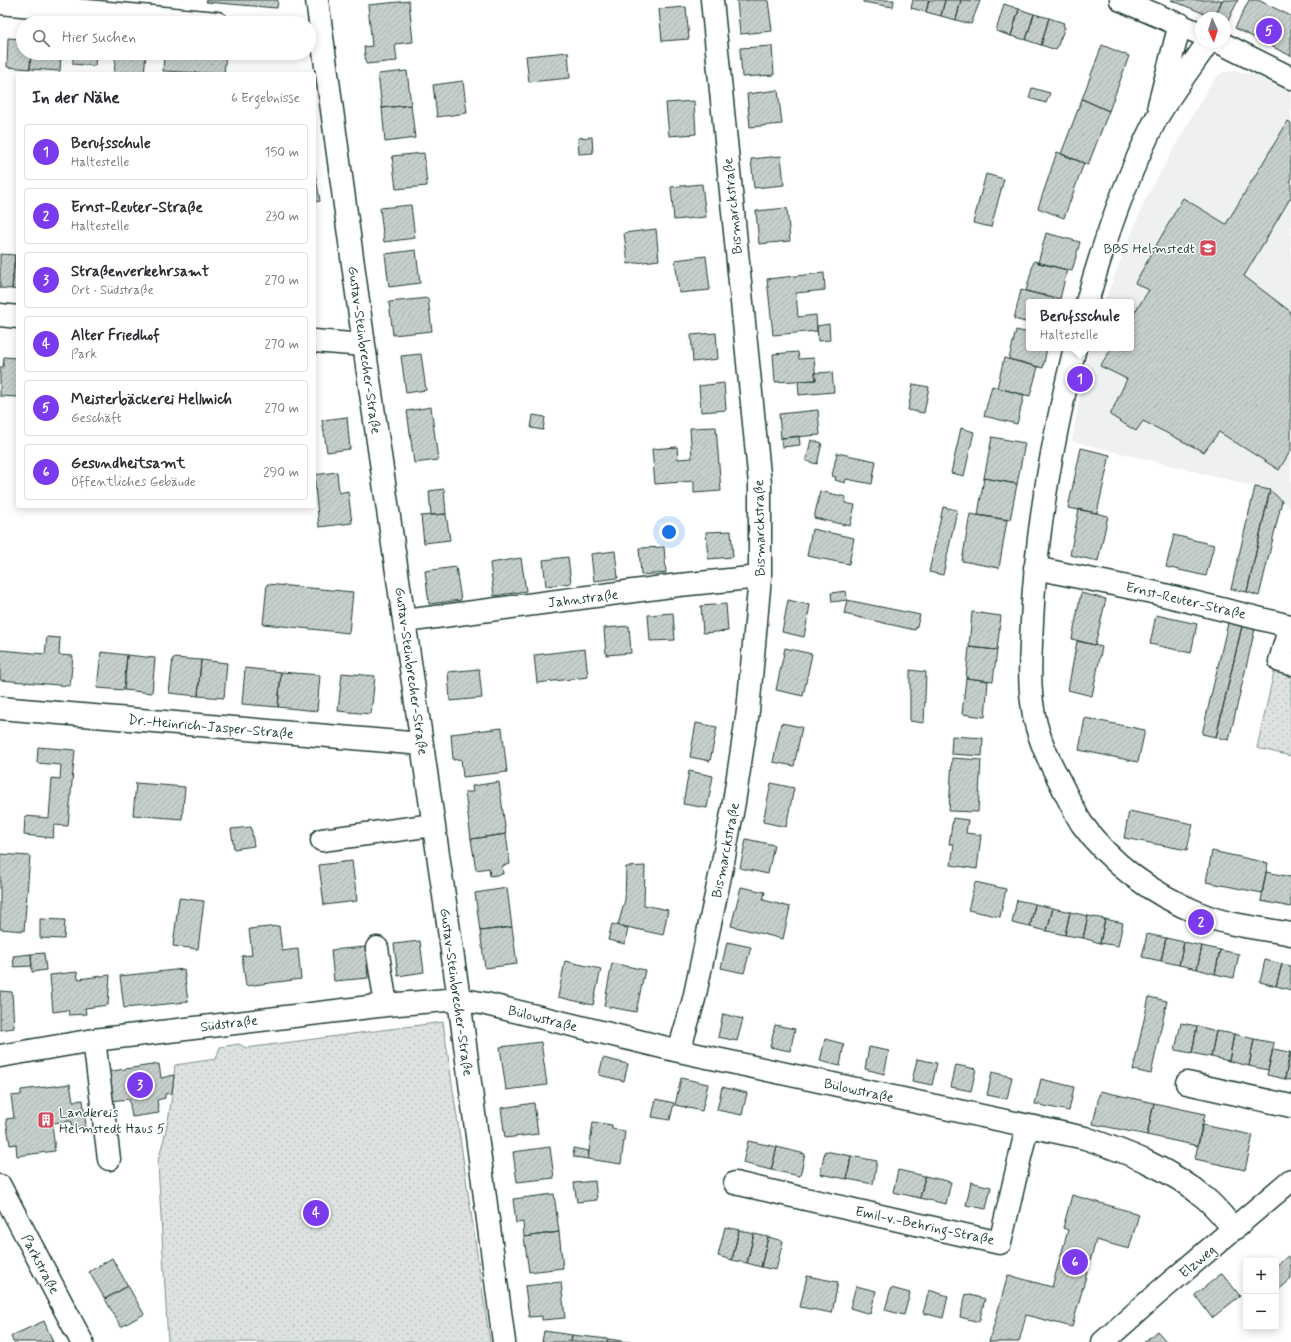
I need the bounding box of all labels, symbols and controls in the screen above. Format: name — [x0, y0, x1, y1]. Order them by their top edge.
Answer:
north arrow — [1195, 12, 1231, 48]
search box — [16, 16, 316, 60]
pin: 5 — [1256, 16, 1282, 46]
icon: search — [30, 27, 52, 49]
text: Hier suchen — [62, 28, 136, 48]
text: In der Nähe — [32, 87, 120, 109]
text: 6 Ergebnisse — [231, 90, 300, 107]
text: Berufsschule — [71, 134, 151, 154]
text: 1 — [43, 144, 49, 161]
text: 150 m — [265, 144, 299, 161]
text: Haltestelle — [71, 154, 129, 171]
street label: Bismarckstraße — [719, 157, 747, 255]
text: Ernst-Reuter-Straße — [71, 198, 203, 218]
text: 2 — [43, 208, 49, 225]
text: 230 m — [265, 208, 299, 225]
text: Haltestelle — [71, 218, 129, 235]
school or university icon: BBS Helmstedt — [1198, 238, 1218, 258]
place label: BBS Helmstedt — [1103, 240, 1195, 258]
text: Straßenverkehrsamt — [71, 262, 209, 282]
street label: Gustav-Steinbrecher-Straße — [343, 265, 385, 435]
text: 3 — [43, 272, 49, 289]
text: 270 m — [264, 272, 299, 289]
text: Ort · Südstraße — [71, 282, 154, 299]
popup — [1026, 299, 1134, 351]
text: Berufsschule — [1040, 307, 1120, 327]
text: Alter Friedhof — [71, 326, 160, 346]
text: Haltestelle — [1040, 327, 1098, 344]
text: 4 — [42, 336, 50, 353]
text: 270 m — [264, 336, 299, 353]
text: Park — [71, 346, 97, 363]
pin: 1 — [1067, 364, 1093, 394]
text: Meisterbäckerei Hellmich — [71, 390, 232, 410]
text: 5 — [42, 400, 50, 417]
text: 270 m — [264, 400, 299, 417]
text: Geschäft — [71, 410, 122, 427]
text: Gesundheitsamt — [71, 454, 185, 474]
text: 6 — [43, 464, 49, 481]
text: 290 m — [263, 464, 299, 481]
text: Öffentliches Gebäude — [71, 474, 196, 491]
street label: Bismarckstraße — [750, 479, 770, 577]
your location — [659, 522, 679, 542]
street label: Ernst-Reuter-Straße — [1124, 578, 1248, 624]
street label: Gustav-Steinbrecher-Straße — [390, 586, 432, 756]
street label: Jahnstraße — [547, 586, 620, 612]
street label: Dr.-Heinrich-Jasper-Straße — [127, 711, 295, 743]
street label: Bismarckstraße — [708, 801, 744, 899]
street label: Gustav-Steinbrecher-Straße — [435, 907, 477, 1077]
pin: 2 — [1188, 907, 1214, 937]
street label: Bülowstraße — [506, 1002, 580, 1036]
street label: Südstraße — [199, 1012, 259, 1036]
pin: 3 — [127, 1070, 153, 1100]
street label: Bülowstraße — [822, 1075, 896, 1107]
place label: Landkreis Helmstedt Haus 5 — [59, 1104, 165, 1138]
building icon: Landkreis Helmstedt Haus 5 — [36, 1110, 56, 1130]
pin: 4 — [303, 1198, 329, 1228]
street label: Emil-v.-Behring-Straße — [853, 1202, 996, 1252]
street label: Parkstraße — [17, 1231, 63, 1298]
street label: Elzweg — [1176, 1241, 1220, 1282]
pin: 6 — [1062, 1247, 1088, 1277]
map controls — [1243, 1258, 1279, 1330]
button: + — [1243, 1258, 1279, 1294]
button: − — [1243, 1294, 1279, 1330]

